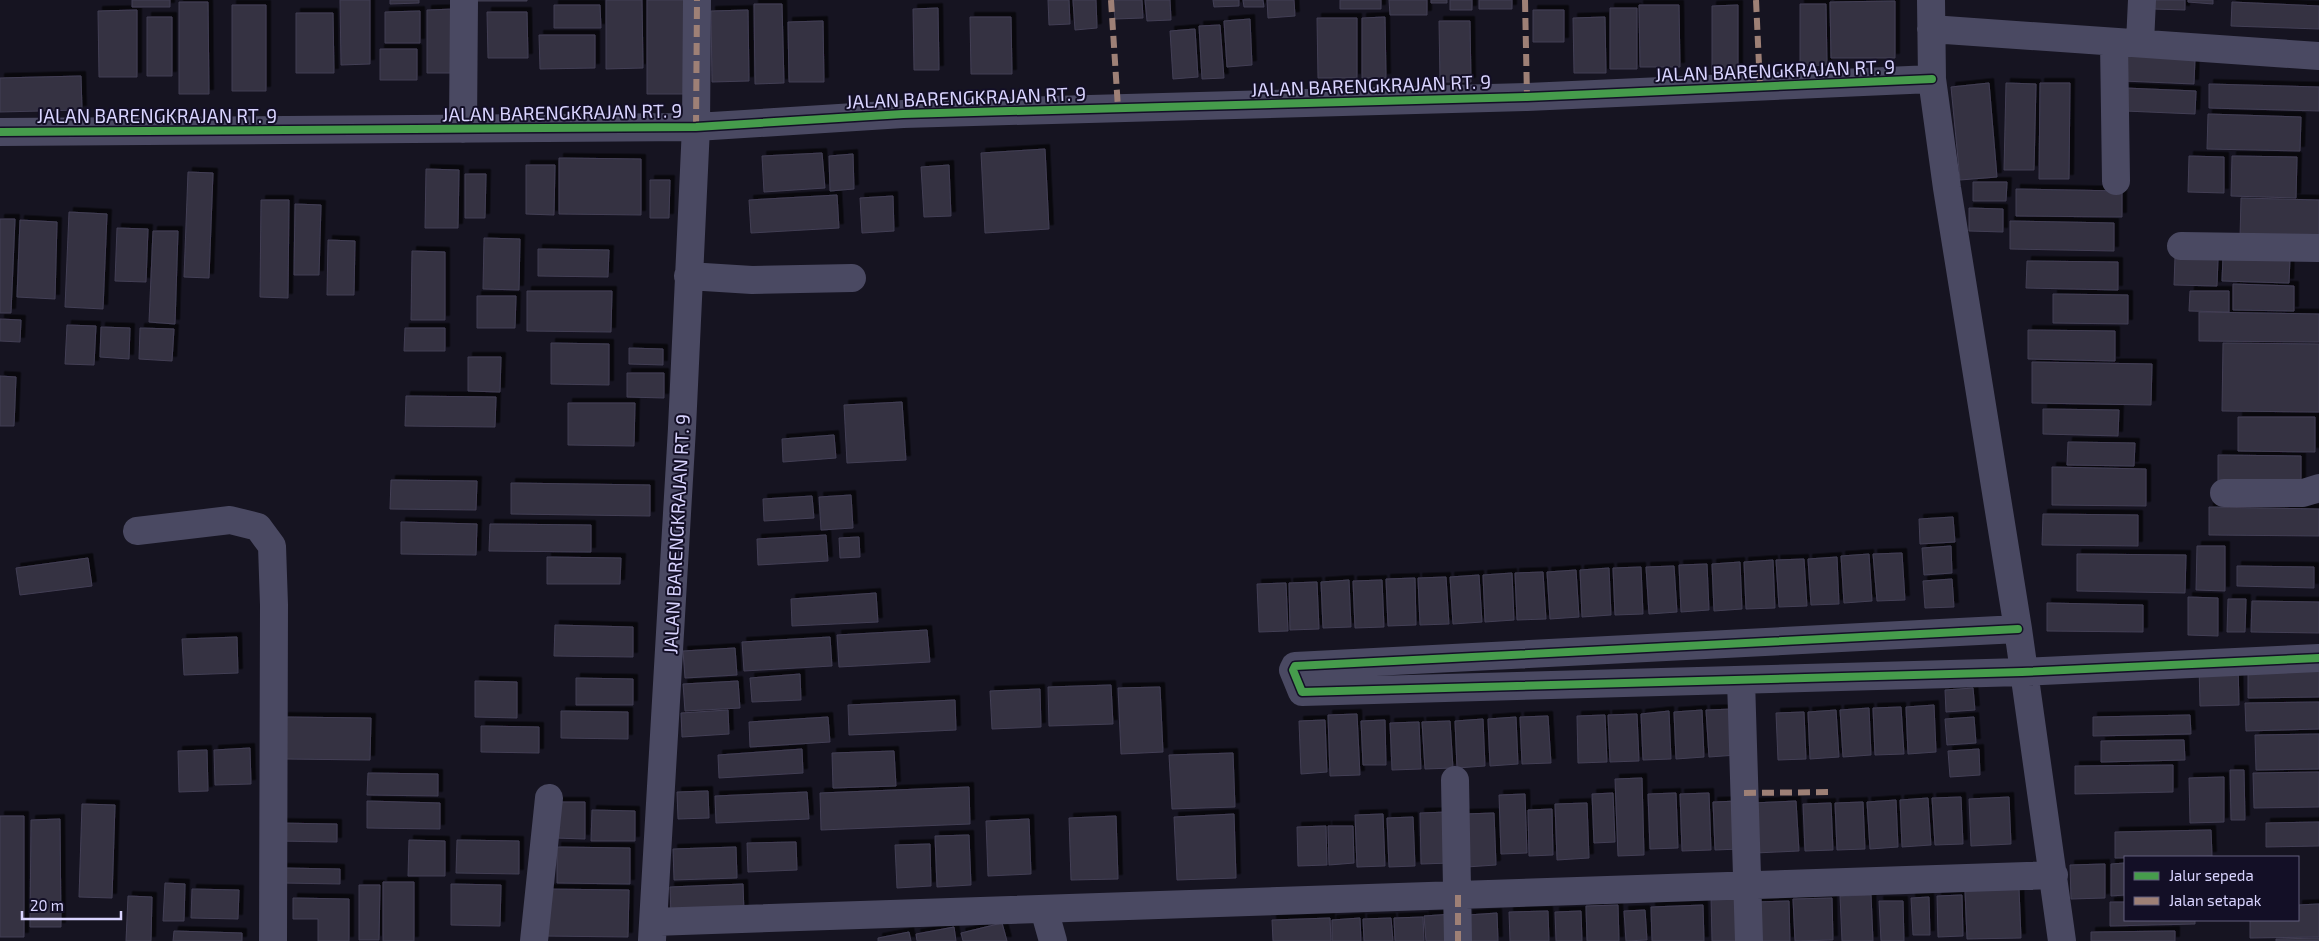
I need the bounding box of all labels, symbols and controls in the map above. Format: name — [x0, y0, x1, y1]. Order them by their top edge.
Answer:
street label: JALAN BARENGKRAJAN RT. 9 — [1654, 54, 1896, 86]
street label: JALAN BARENGKRAJAN RT. 9 — [1250, 69, 1492, 101]
street label: JALAN BARENGKRAJAN RT. 9 — [845, 81, 1087, 113]
street label: JALAN BARENGKRAJAN RT. 9 — [442, 98, 682, 126]
street label: JALAN BARENGKRAJAN RT. 9 — [37, 104, 277, 127]
street label: JALAN BARENGKRAJAN RT. 9 — [658, 413, 694, 655]
legend — [2124, 856, 2299, 921]
text: Jalur sepeda — [2169, 866, 2254, 884]
scale bar — [22, 888, 121, 920]
text: Jalan setapak — [2169, 891, 2262, 909]
text: 20 m — [30, 896, 64, 914]

